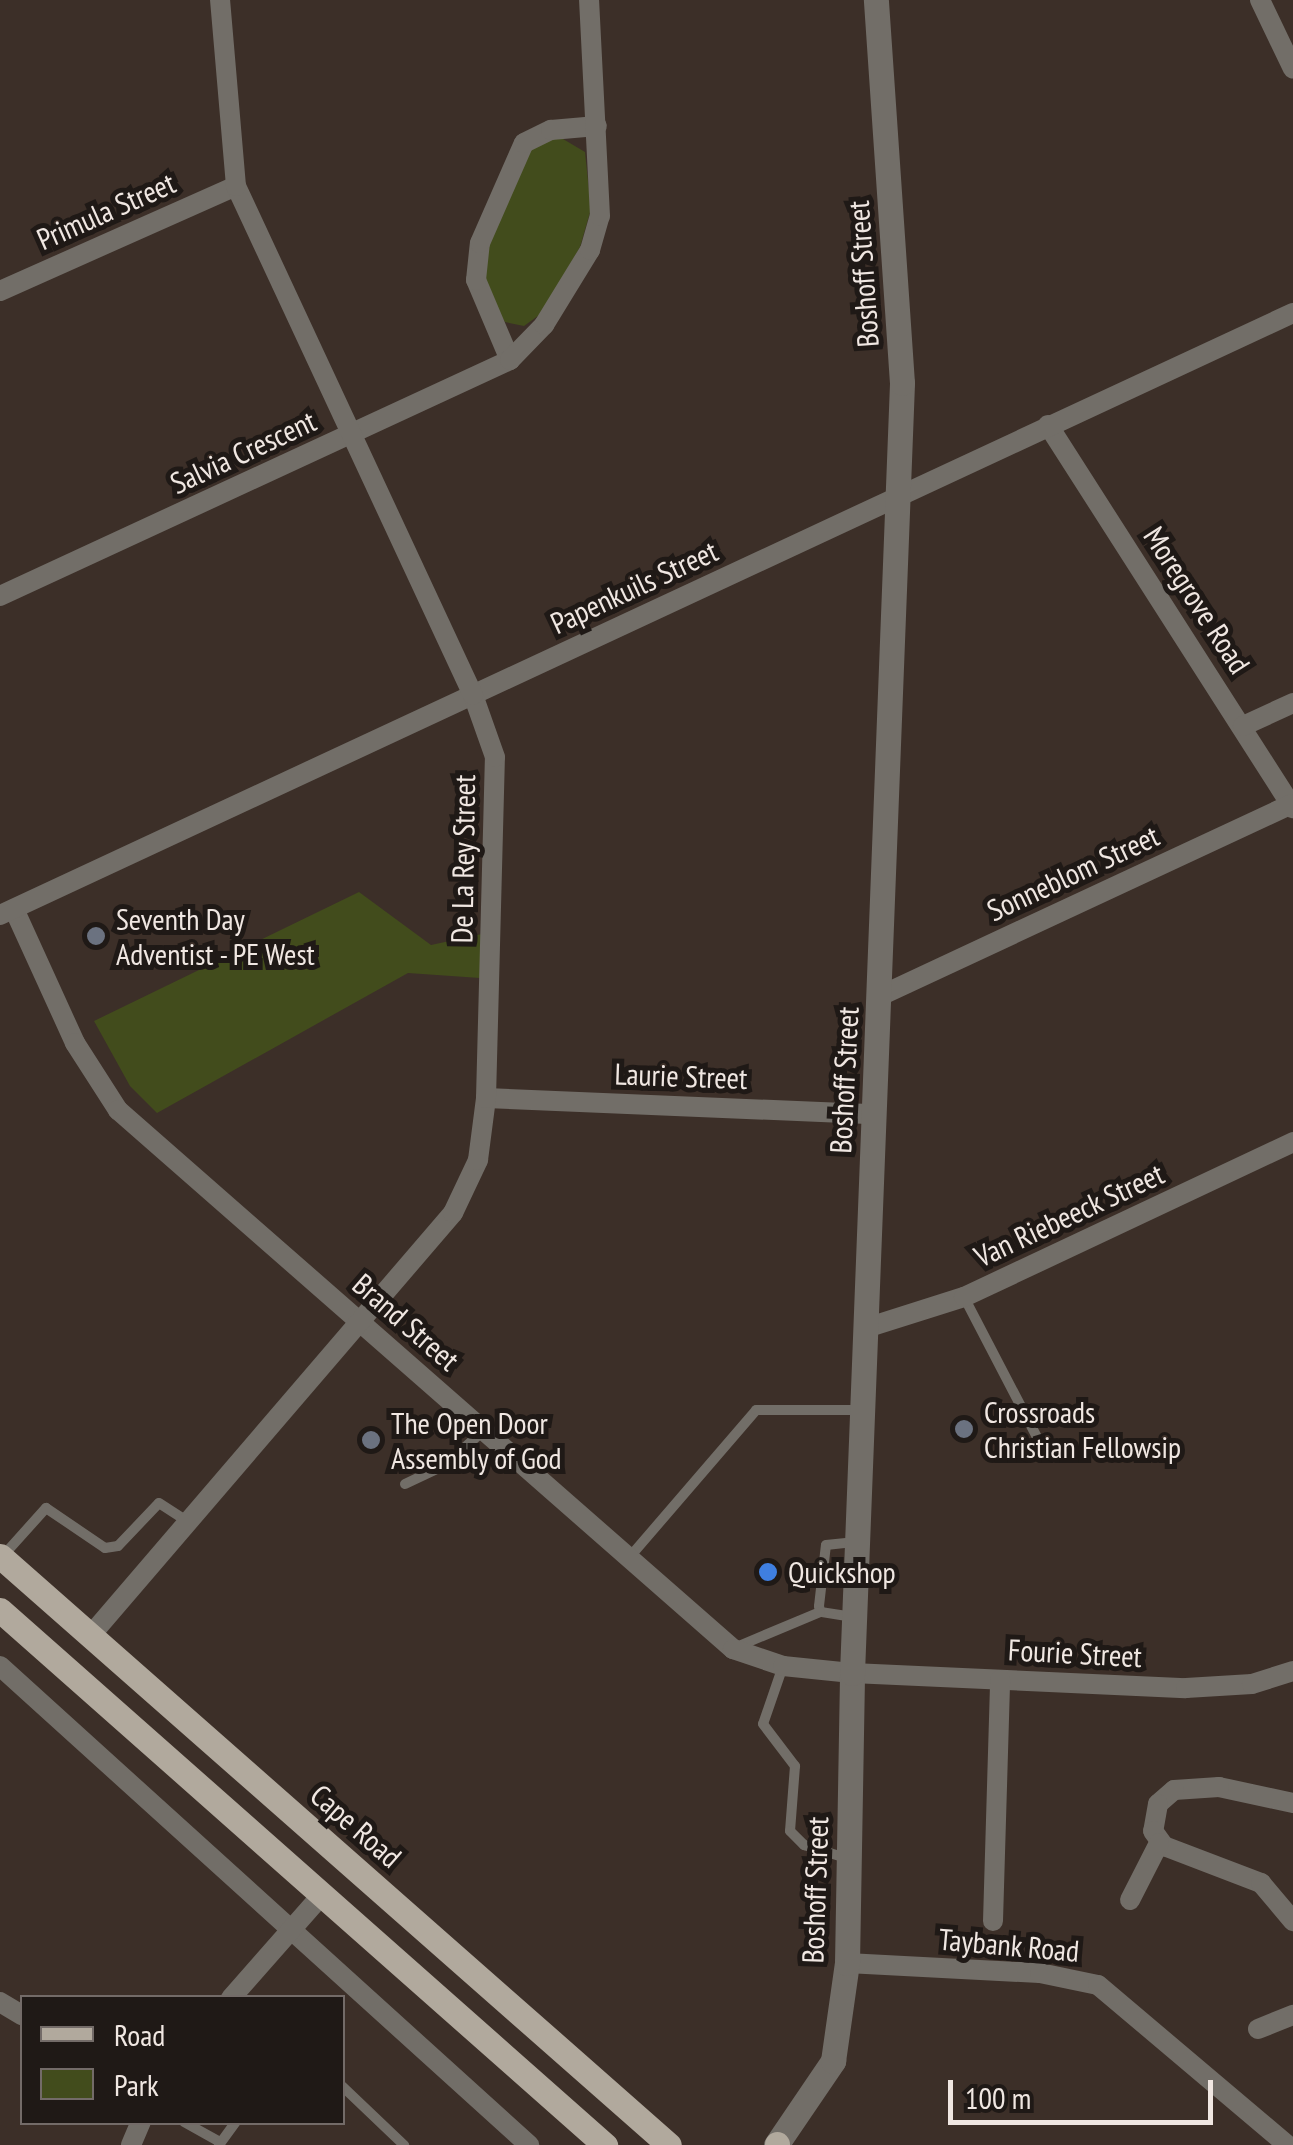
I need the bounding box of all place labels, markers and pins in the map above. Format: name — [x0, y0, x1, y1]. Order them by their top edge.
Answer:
place label: Seventh Day Adventist - PE West — [116, 901, 318, 972]
marker: Seventh Day Adventist - PE West — [85, 925, 107, 947]
place label: Crossroads Christian Fellowsip — [984, 1394, 1181, 1464]
place label: The Open Door Assembly of God — [391, 1405, 562, 1476]
marker: Crossroads Christian Fellowsip — [953, 1418, 975, 1440]
marker: The Open Door Assembly of God — [360, 1429, 382, 1451]
place label: Quickshop — [788, 1554, 896, 1590]
marker: Quickshop — [757, 1561, 779, 1583]

